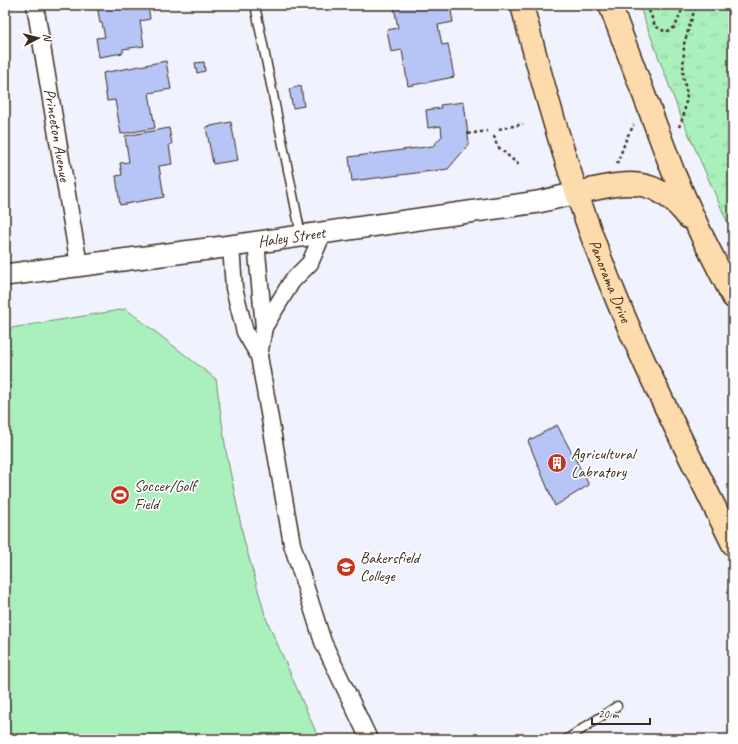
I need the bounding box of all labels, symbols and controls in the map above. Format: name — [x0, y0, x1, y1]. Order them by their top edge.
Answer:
north arrow — [18, 18, 58, 58]
text: N — [41, 33, 56, 43]
street label: Princeton Avenue — [39, 87, 75, 185]
street label: Haley Street — [257, 222, 328, 252]
street label: Panorama Drive — [584, 237, 636, 327]
place label: Agricultural Labratory — [571, 444, 638, 482]
building icon: Agricultural Labratory — [546, 452, 568, 474]
place label: Soccer/Golf Field — [134, 476, 199, 514]
sports icon: Soccer/Golf Field — [109, 484, 131, 506]
place label: Bakersfield College — [360, 548, 422, 586]
school or university icon: Bakersfield College — [335, 556, 357, 578]
scale bar — [592, 700, 650, 726]
text: 20 m — [598, 706, 620, 722]

